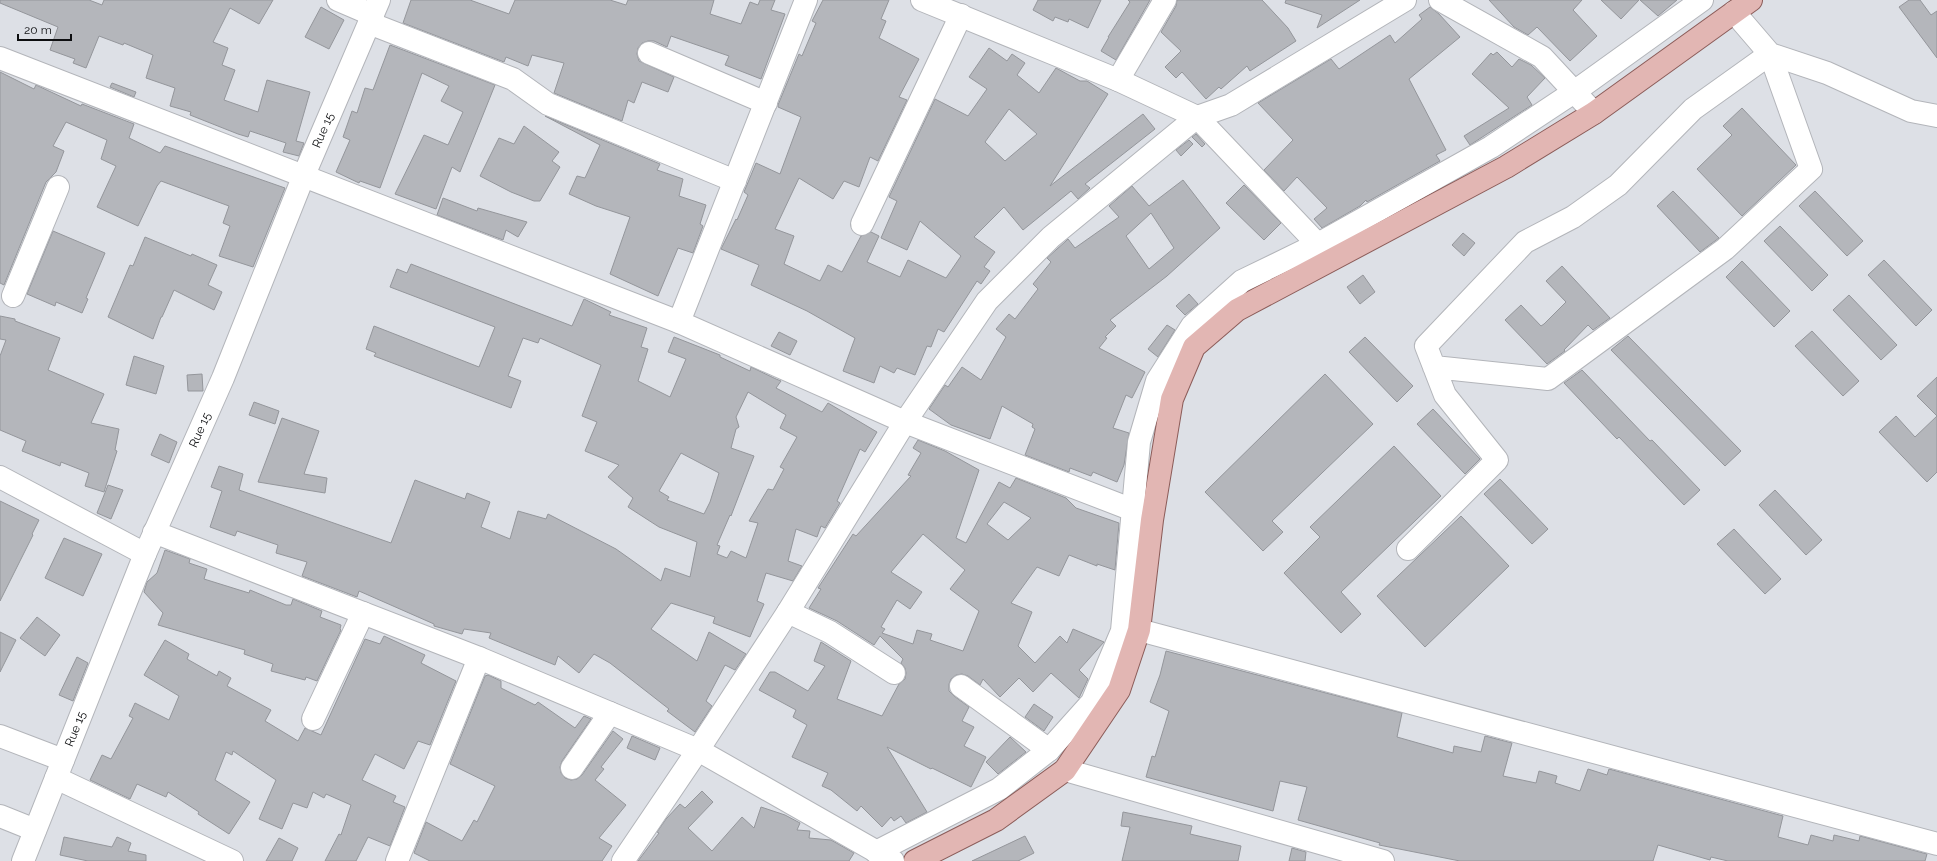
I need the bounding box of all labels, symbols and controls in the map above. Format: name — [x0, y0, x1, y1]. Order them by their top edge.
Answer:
scale bar — [18, 16, 71, 42]
text: 20 m — [24, 23, 52, 37]
street label: Rue 15 — [309, 110, 337, 150]
street label: Rue 15 — [186, 410, 214, 450]
street label: Rue 15 — [62, 709, 89, 749]

